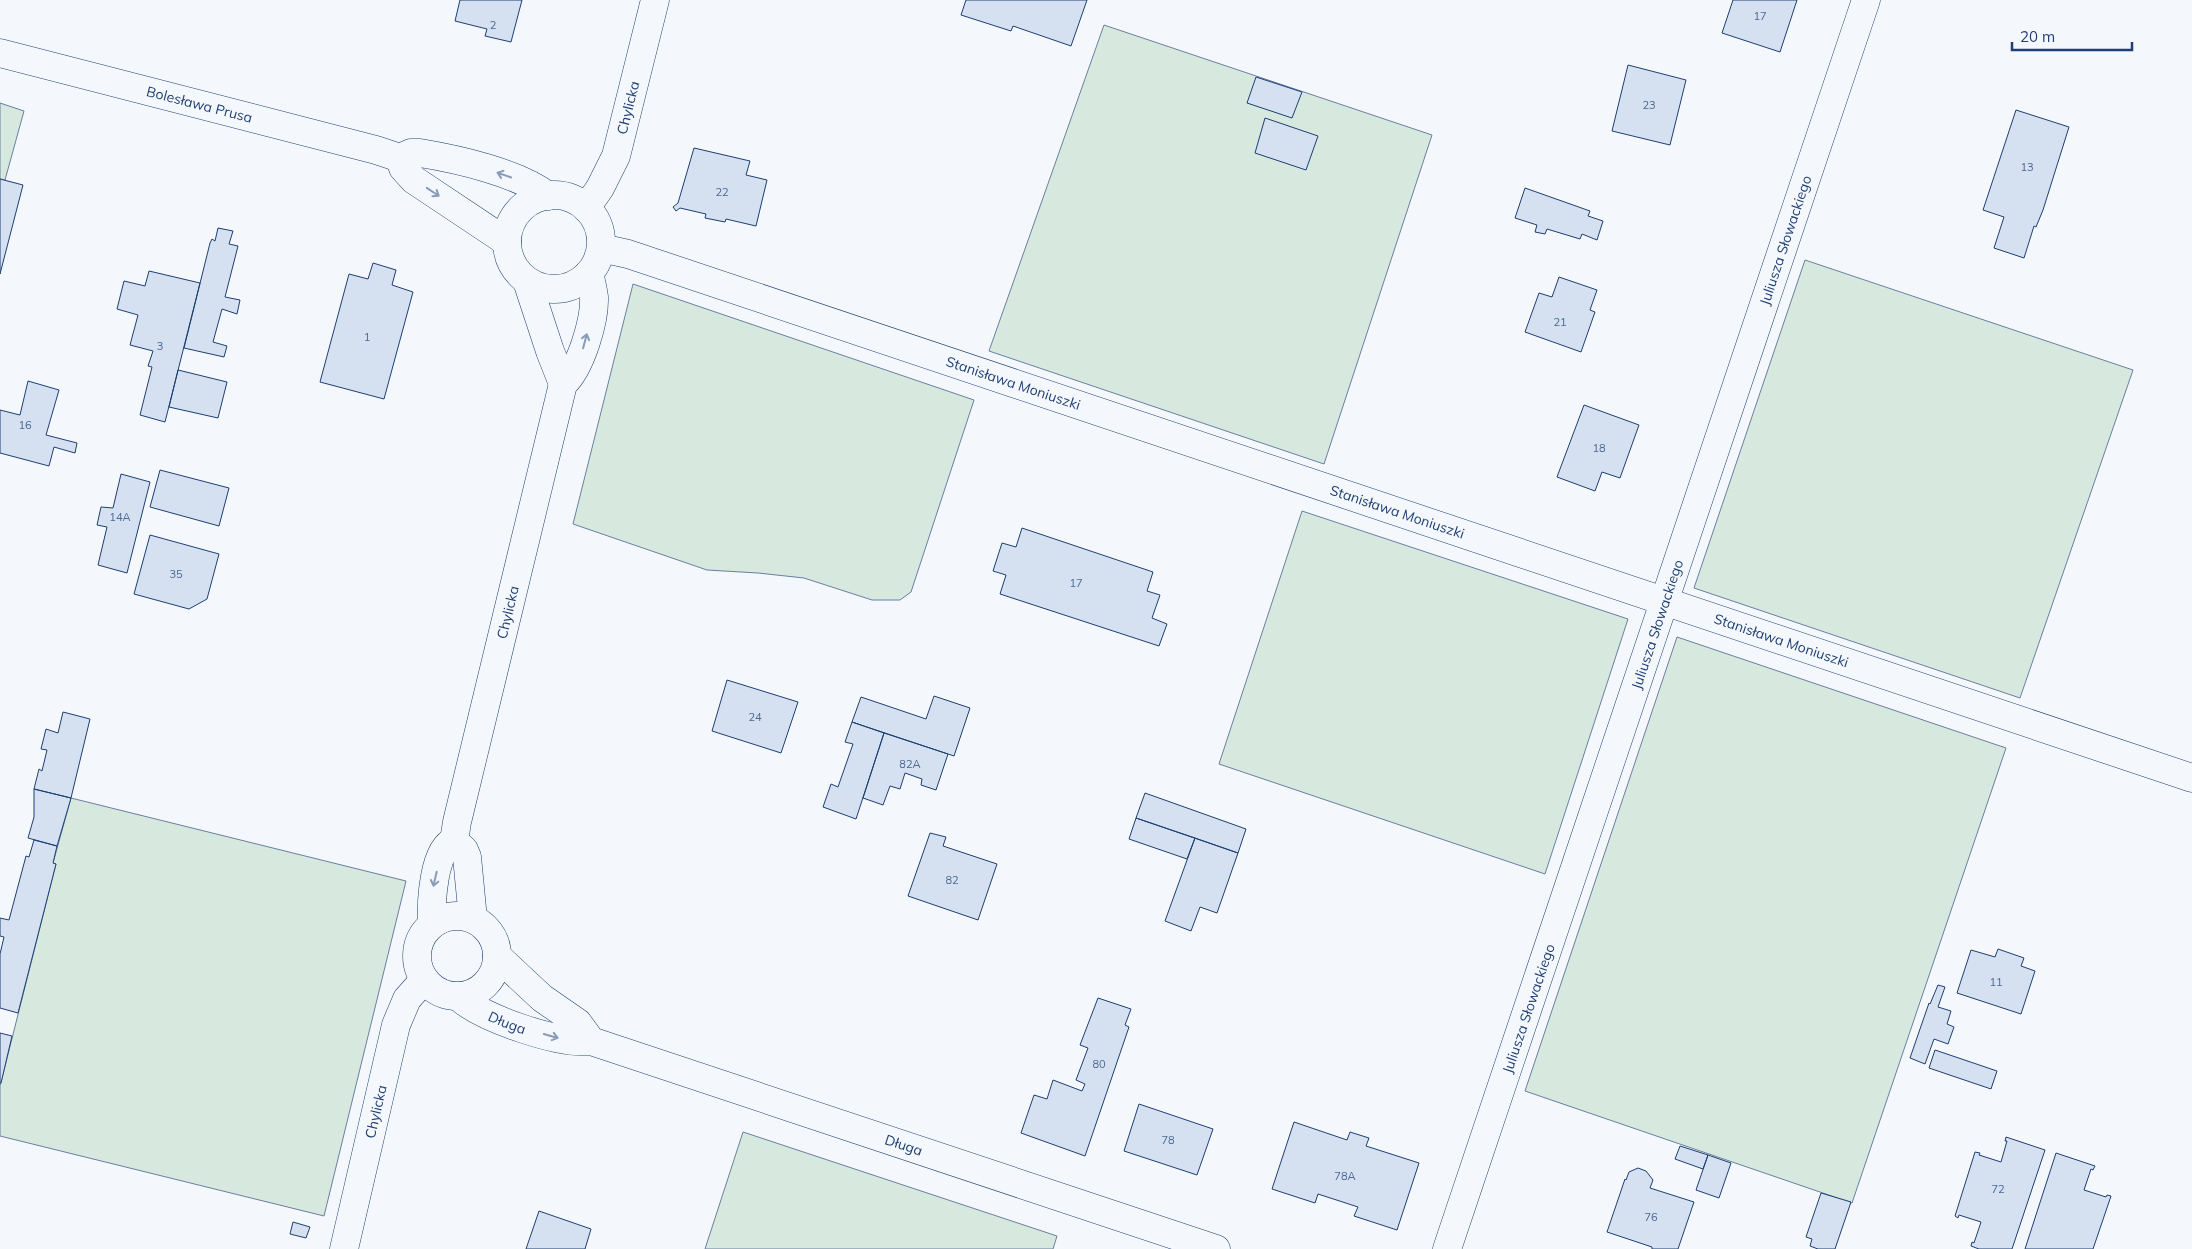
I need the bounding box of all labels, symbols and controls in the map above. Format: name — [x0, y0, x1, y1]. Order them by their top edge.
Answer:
house number: 17 — [1753, 9, 1767, 23]
house number: 2 — [490, 18, 497, 32]
scale bar — [2012, 20, 2132, 52]
text: 20 m — [2020, 27, 2055, 46]
street label: Chylicka — [613, 79, 643, 136]
street label: Bolesława Prusa — [145, 82, 254, 127]
house number: 23 — [1642, 98, 1656, 112]
house number: 13 — [2020, 160, 2034, 174]
one-way arrow — [497, 169, 513, 179]
street label: Juliusza Słowackiego — [1755, 173, 1815, 307]
house number: 22 — [715, 185, 729, 199]
one-way arrow — [426, 187, 440, 197]
house number: 21 — [1553, 315, 1567, 329]
house number: 1 — [364, 330, 370, 344]
one-way arrow — [581, 334, 591, 350]
house number: 3 — [157, 339, 163, 353]
street label: Stanisława Moniuszki — [944, 352, 1083, 414]
house number: 16 — [18, 418, 32, 432]
house number: 18 — [1592, 441, 1606, 455]
street label: Stanisława Moniuszki — [1328, 481, 1467, 543]
house number: 14A — [109, 510, 131, 524]
street label: Juliusza Słowackiego — [1627, 557, 1687, 692]
house number: 35 — [169, 567, 183, 581]
house number: 17 — [1069, 576, 1083, 590]
street label: Chylicka — [493, 584, 523, 641]
street label: Stanisława Moniuszki — [1712, 610, 1851, 671]
house number: 24 — [748, 710, 762, 724]
house number: 82A — [899, 757, 921, 771]
one-way arrow — [430, 870, 439, 886]
house number: 82 — [945, 873, 959, 887]
street label: Juliusza Słowackiego — [1498, 941, 1559, 1076]
house number: 11 — [1989, 975, 2003, 989]
street label: Długa — [485, 1007, 528, 1038]
one-way arrow — [542, 1031, 558, 1041]
house number: 80 — [1092, 1057, 1106, 1071]
street label: Chylicka — [361, 1083, 391, 1140]
street label: Długa — [883, 1130, 925, 1160]
house number: 78 — [1161, 1133, 1175, 1147]
house number: 78A — [1334, 1169, 1356, 1183]
house number: 72 — [1991, 1182, 2005, 1196]
house number: 76 — [1644, 1210, 1658, 1224]

